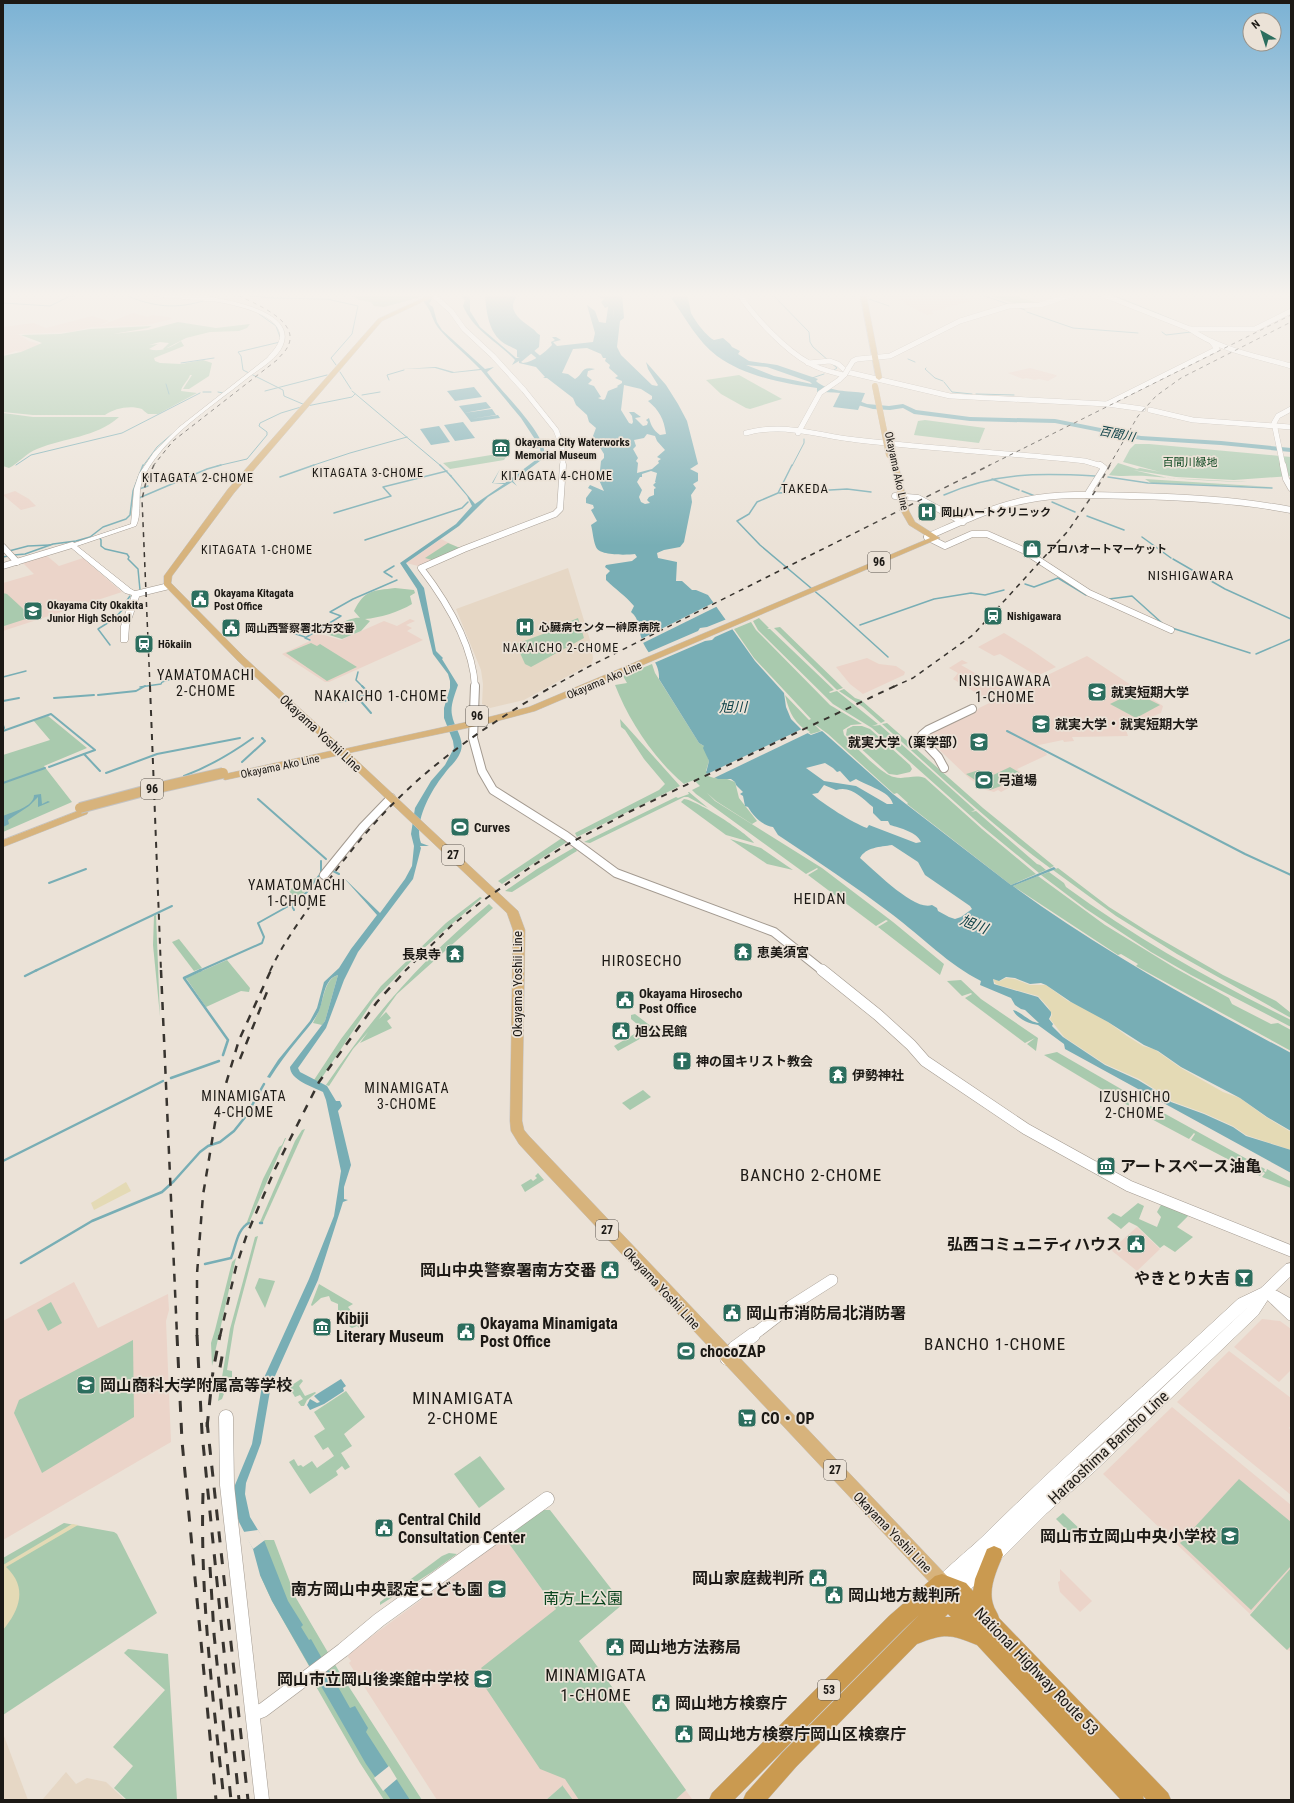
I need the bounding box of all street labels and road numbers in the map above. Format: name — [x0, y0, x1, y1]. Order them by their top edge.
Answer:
street label: Okayama Ako Line — [882, 431, 911, 512]
road number: 96 — [868, 552, 890, 572]
street label: Okayama Ako Line — [565, 659, 644, 702]
street label: Okayama Yoshii Line — [277, 692, 365, 775]
road number: 96 — [466, 706, 488, 726]
street label: Okayama Ako Line — [240, 752, 321, 781]
road number: 96 — [141, 779, 163, 799]
road number: 27 — [442, 845, 464, 865]
street label: Okayama Yoshii Line — [510, 931, 525, 1037]
road number: 27 — [596, 1220, 618, 1240]
street label: Okayama Yoshii Line — [620, 1244, 703, 1332]
street label: Haraoshima Bancho Line — [1044, 1387, 1172, 1508]
road number: 27 — [824, 1460, 846, 1480]
street label: Okayama Yoshii Line — [850, 1489, 935, 1576]
street label: National Highway Route 53 — [971, 1604, 1103, 1739]
road number: 53 — [818, 1680, 840, 1700]

